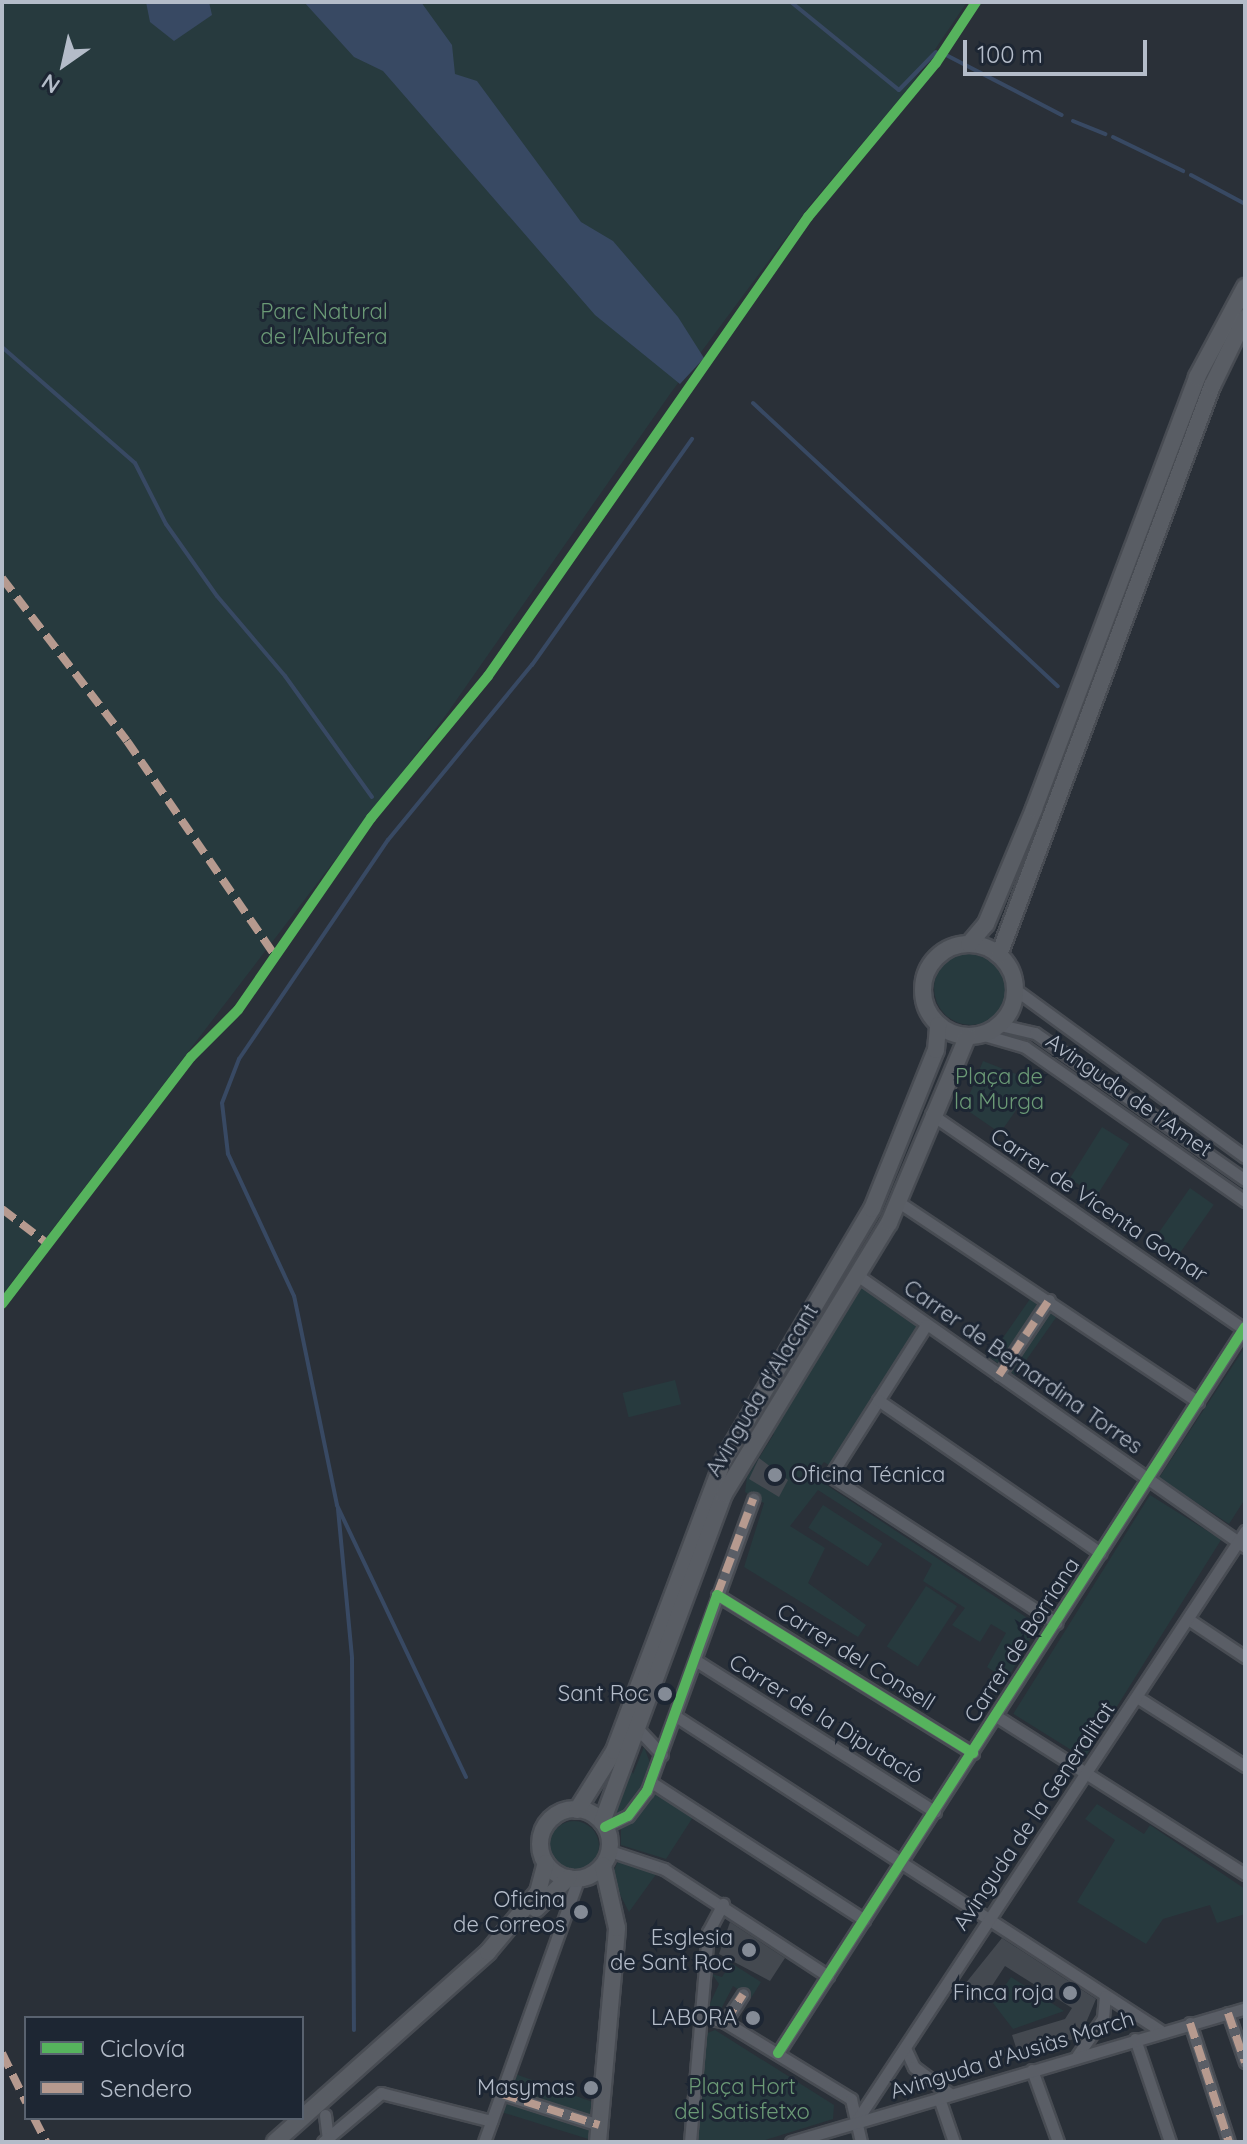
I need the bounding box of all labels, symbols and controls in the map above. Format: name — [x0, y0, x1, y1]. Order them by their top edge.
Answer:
north arrow — [24, 24, 104, 104]
scale bar — [967, 24, 1151, 74]
text: 100 m — [977, 39, 1043, 69]
text: N — [36, 68, 65, 100]
park label: Parc Natural de l'Albufera — [260, 298, 388, 350]
street label: Avinguda de l'Amet — [1041, 1028, 1217, 1162]
park label: Plaça de la Murga — [954, 1063, 1044, 1114]
street label: Carrer de Vicenta Gomar — [986, 1122, 1212, 1288]
street label: Carrer de Bernardina Torres — [899, 1274, 1147, 1460]
street label: Avinguda d'Alacant — [700, 1299, 824, 1481]
place label: Oficina Técnica — [791, 1462, 945, 1488]
marker: Oficina Técnica — [766, 1466, 784, 1484]
street label: Carrer de Borriana — [959, 1553, 1085, 1727]
street label: Carrer del Consell — [772, 1598, 940, 1716]
street label: Carrer de la Diputació — [724, 1649, 928, 1789]
place label: Sant Roc — [558, 1681, 649, 1707]
marker: Sant Roc — [656, 1685, 674, 1703]
street label: Avinguda de la Generalitat — [948, 1697, 1120, 1935]
place label: Oficina de Correos — [453, 1886, 565, 1938]
marker: Oficina de Correos — [572, 1903, 590, 1921]
place label: Esglesia de Sant Roc — [610, 1924, 733, 1976]
marker: Esglesia de Sant Roc — [740, 1941, 758, 1959]
place label: Finca roja — [953, 1980, 1054, 2006]
marker: Finca roja — [1061, 1984, 1079, 2002]
place label: LABORA — [651, 2005, 737, 2031]
street label: Avinguda d'Ausiàs March — [887, 2005, 1137, 2105]
marker: LABORA — [744, 2009, 762, 2027]
legend — [24, 2016, 304, 2120]
text: Ciclovía — [100, 2033, 185, 2063]
text: Sendero — [100, 2073, 192, 2103]
park label: Plaça Hort del Satisfetxo — [674, 2073, 810, 2124]
place label: Masymas — [477, 2075, 575, 2101]
marker: Masymas — [582, 2079, 600, 2097]

